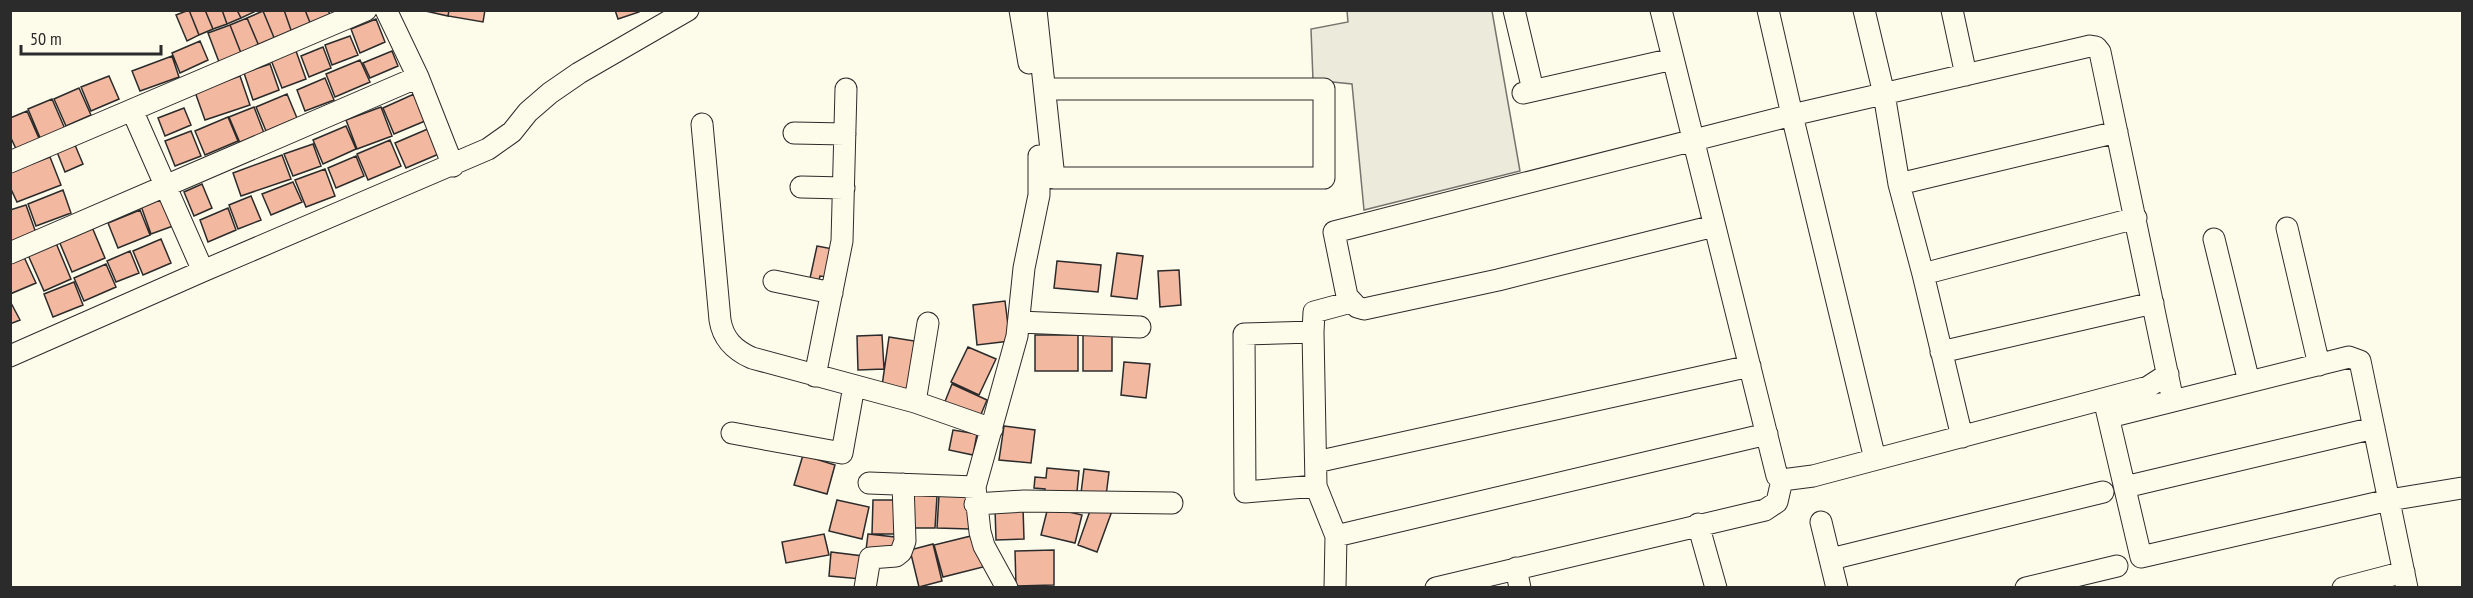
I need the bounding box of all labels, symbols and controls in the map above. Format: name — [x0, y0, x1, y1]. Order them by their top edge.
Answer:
scale bar — [21, 18, 160, 56]
text: 50 m — [30, 27, 62, 50]

